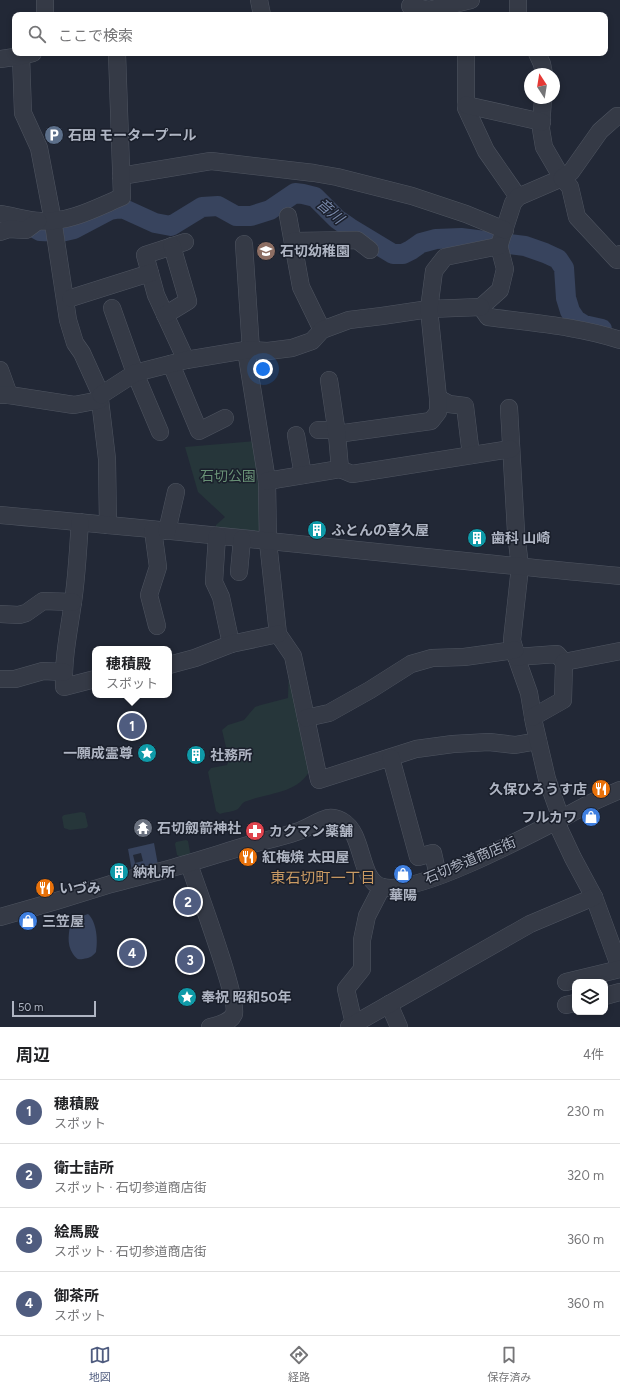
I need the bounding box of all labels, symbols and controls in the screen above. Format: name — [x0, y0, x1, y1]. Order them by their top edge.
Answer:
search box — [12, 12, 608, 56]
icon: search — [26, 23, 48, 45]
text: ここで検索 — [58, 27, 133, 45]
north arrow — [524, 68, 560, 104]
parking icon: 石田 モータープール — [43, 124, 65, 146]
place label: 石田 モータープール — [68, 127, 197, 144]
water label: 音川 — [313, 194, 349, 229]
school or university icon: 石切幼稚園 — [255, 240, 277, 262]
place label: 石切幼稚園 — [280, 243, 350, 260]
your location — [253, 359, 273, 379]
park label: 石切公園 — [200, 468, 256, 485]
building icon: ふとんの喜久屋 — [306, 519, 328, 541]
place label: ふとんの喜久屋 — [331, 522, 429, 539]
building icon: 歯科 山崎 — [466, 527, 488, 549]
place label: 歯科 山崎 — [491, 530, 550, 547]
popup — [92, 646, 172, 698]
text: 穂積殿 — [106, 655, 151, 673]
text: スポット — [106, 676, 158, 691]
pin: 1 — [119, 711, 145, 741]
place icon: 一願成霊尊 — [136, 742, 158, 764]
building icon: 社務所 — [185, 744, 207, 766]
place label: 一願成霊尊 — [63, 745, 133, 762]
place label: 社務所 — [210, 747, 252, 764]
restaurant icon: 久保ひろうす店 — [590, 778, 612, 800]
place label: 久保ひろうす店 — [489, 781, 587, 798]
shop icon: フルカワ — [580, 806, 602, 828]
place label: フルカワ — [521, 809, 577, 826]
temple icon: 石切劔箭神社 — [132, 817, 154, 839]
place label: 石切劔箭神社 — [157, 820, 241, 837]
pharmacy icon: カクマン薬舗 — [244, 820, 266, 842]
place label: カクマン薬舗 — [269, 823, 353, 840]
street label: 石切参道商店街 — [422, 833, 519, 887]
restaurant icon: 紅梅焼 太田屋 — [237, 846, 259, 868]
place label: 紅梅焼 太田屋 — [262, 849, 349, 866]
building icon: 納札所 — [108, 861, 130, 883]
shop icon: 華陽 — [392, 863, 414, 885]
place label: 納札所 — [133, 864, 175, 881]
district label: 東石切町一丁目 — [270, 869, 376, 887]
restaurant icon: いづみ — [34, 877, 56, 899]
place label: いづみ — [59, 880, 101, 897]
pin: 2 — [175, 887, 201, 917]
place label: 華陽 — [389, 887, 417, 904]
shop icon: 三笠屋 — [17, 910, 39, 932]
place label: 三笠屋 — [42, 913, 84, 930]
pin: 4 — [119, 938, 145, 968]
pin: 3 — [177, 945, 203, 975]
map controls — [572, 979, 608, 1015]
button: layers — [572, 979, 608, 1015]
place icon: 奉祝 昭和50年 — [176, 986, 198, 1008]
place label: 奉祝 昭和50年 — [201, 989, 292, 1006]
scale bar — [12, 999, 96, 1018]
text: 50 m — [18, 1001, 43, 1014]
text: 周辺 — [16, 1045, 50, 1065]
text: 4件 — [583, 1047, 604, 1062]
text: 穂積殿 — [54, 1095, 99, 1113]
text: 1 — [26, 1104, 32, 1119]
text: 230 m — [567, 1104, 604, 1119]
text: スポット — [54, 1116, 106, 1131]
text: 衛士詰所 — [54, 1159, 114, 1177]
text: 2 — [25, 1168, 33, 1183]
text: 320 m — [567, 1168, 604, 1183]
text: スポット · 石切参道商店街 — [54, 1180, 207, 1195]
text: 絵馬殿 — [54, 1223, 99, 1241]
text: 3 — [25, 1232, 33, 1247]
text: 360 m — [567, 1232, 604, 1247]
text: スポット · 石切参道商店街 — [54, 1244, 207, 1259]
text: 御茶所 — [54, 1287, 99, 1305]
text: 4 — [25, 1296, 33, 1311]
text: 360 m — [567, 1296, 604, 1311]
text: スポット — [54, 1308, 106, 1323]
tab: 地図 — [89, 1344, 111, 1384]
tab: 経路 — [288, 1344, 310, 1384]
tab: 保存済み — [487, 1344, 531, 1384]

